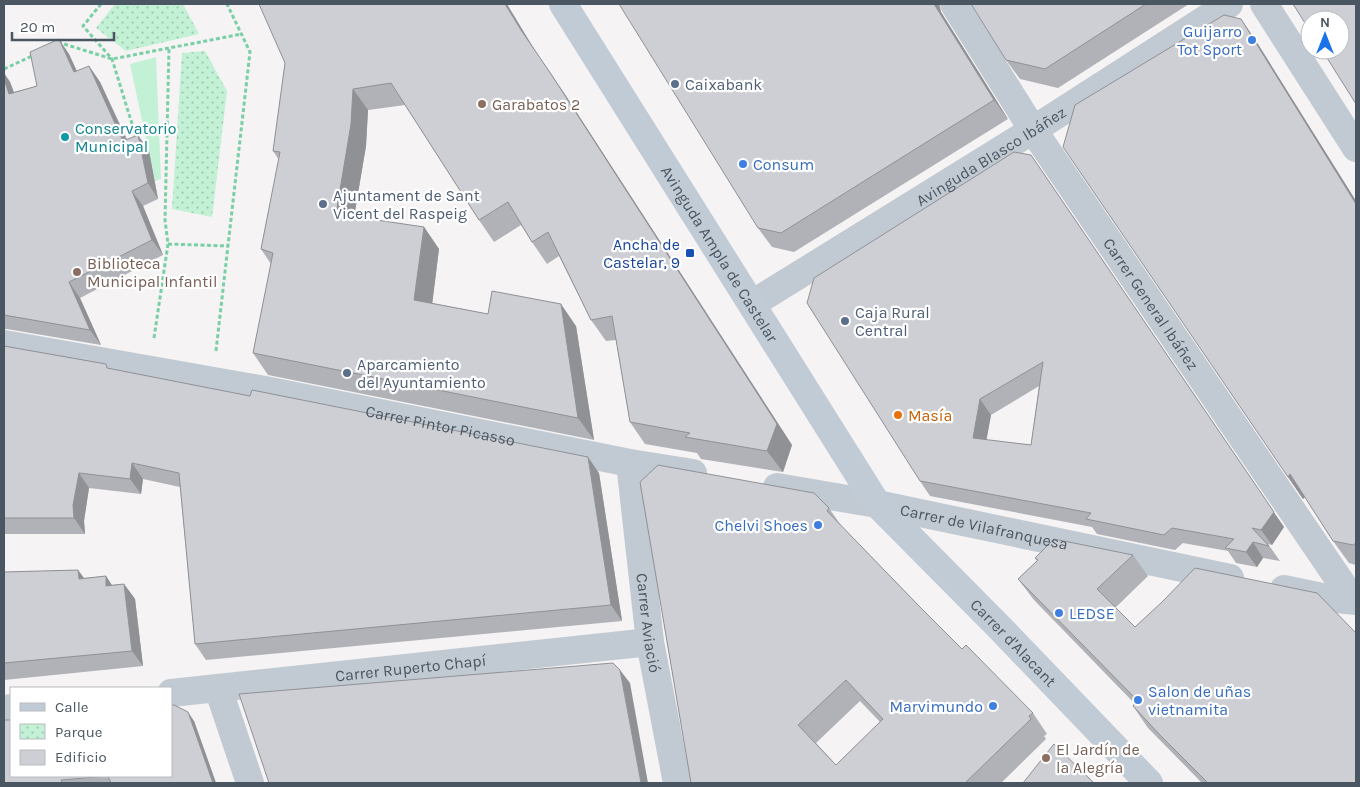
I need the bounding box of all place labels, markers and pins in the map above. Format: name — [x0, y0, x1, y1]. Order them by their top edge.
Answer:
place label: Guijarro Tot Sport — [1177, 22, 1242, 59]
marker: Guijarro Tot Sport — [1246, 34, 1258, 46]
place label: Caixabank — [685, 75, 762, 94]
marker: Caixabank — [669, 78, 681, 90]
place label: Garabatos 2 — [492, 95, 580, 114]
marker: Garabatos 2 — [476, 98, 488, 110]
place label: Conservatorio Municipal — [75, 119, 177, 156]
marker: Conservatorio Municipal — [59, 131, 71, 143]
place label: Consum — [753, 155, 814, 174]
marker: Consum — [737, 158, 749, 170]
place label: Ajuntament de Sant Vicent del Raspeig — [333, 186, 480, 223]
marker: Ajuntament de Sant Vicent del Raspeig — [317, 198, 329, 210]
place label: Ancha de Castelar, 9 — [603, 235, 680, 272]
marker: Ancha de Castelar, 9 — [684, 247, 696, 259]
place label: Biblioteca Municipal Infantil — [87, 254, 217, 291]
marker: Biblioteca Municipal Infantil — [71, 266, 83, 278]
place label: Caja Rural Central — [855, 303, 930, 340]
marker: Caja Rural Central — [839, 315, 851, 327]
place label: Aparcamiento del Ayuntamiento — [357, 355, 486, 392]
marker: Aparcamiento del Ayuntamiento — [341, 367, 353, 379]
place label: Masía — [908, 406, 952, 425]
marker: Masía — [892, 409, 904, 421]
place label: Chelvi Shoes — [715, 516, 808, 535]
marker: Chelvi Shoes — [812, 519, 824, 531]
place label: LEDSE — [1069, 604, 1115, 623]
marker: LEDSE — [1053, 607, 1065, 619]
place label: Salon de uñas vietnamita — [1148, 682, 1251, 719]
marker: Salon de uñas vietnamita — [1132, 694, 1144, 706]
place label: Marvimundo — [890, 697, 983, 716]
marker: Marvimundo — [987, 700, 999, 712]
place label: El Jardín de la Alegría — [1056, 740, 1140, 777]
marker: El Jardín de la Alegría — [1040, 752, 1052, 764]

